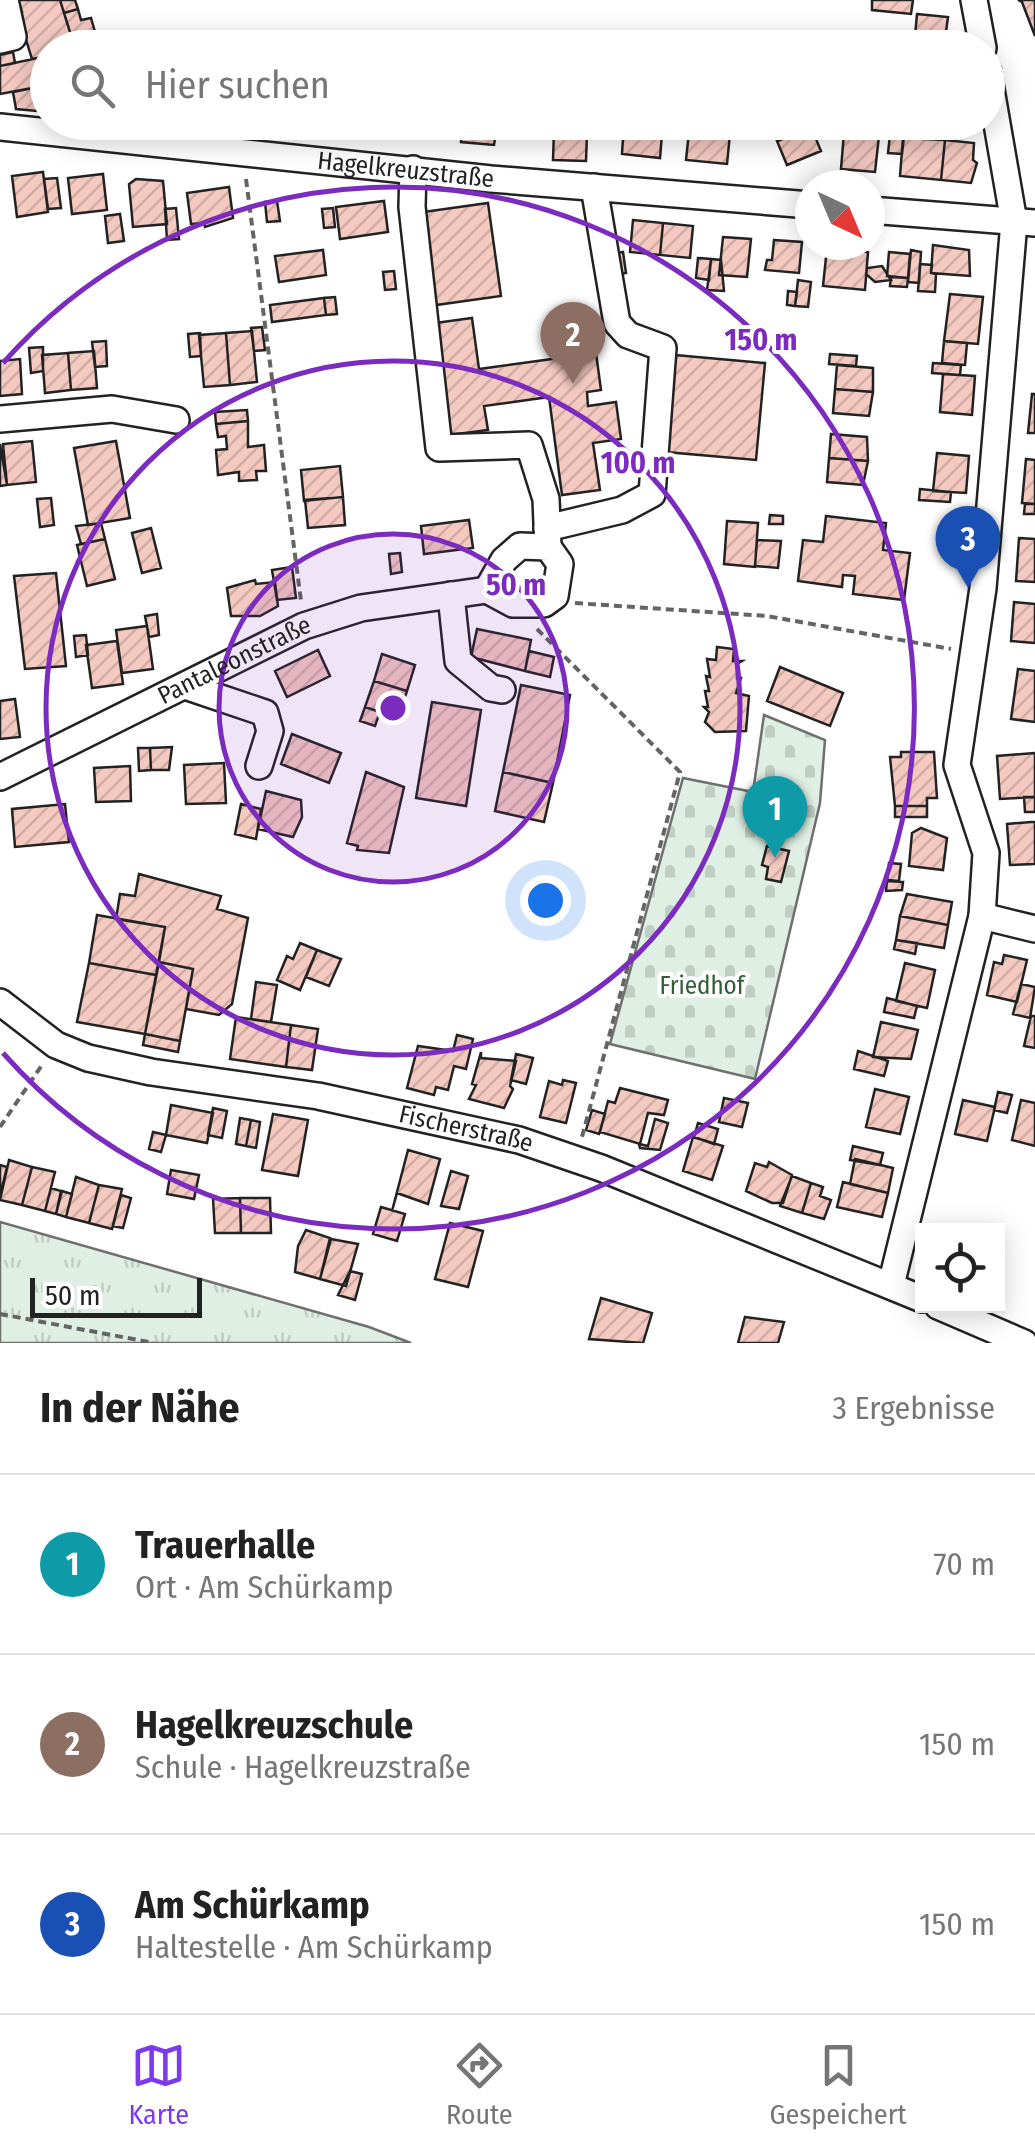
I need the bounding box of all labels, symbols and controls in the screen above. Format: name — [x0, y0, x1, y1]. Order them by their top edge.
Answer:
search box — [30, 30, 1005, 140]
icon: search — [65, 58, 120, 113]
text: Hier suchen — [145, 62, 330, 108]
street label: Hagelkreuzstraße — [316, 146, 495, 194]
north arrow — [795, 170, 885, 260]
pin: 2 — [540, 302, 606, 384]
text: 150 m — [725, 322, 797, 358]
text: 100 m — [601, 445, 675, 481]
pin: 3 — [936, 506, 1000, 588]
text: 50 m — [486, 567, 546, 603]
street label: Pantaleonstraße — [153, 610, 314, 711]
centre of rings — [375, 690, 411, 726]
pin: 1 — [742, 776, 808, 858]
your location — [520, 875, 571, 926]
park label: Friedhof — [660, 971, 747, 1001]
street label: Fischerstraße — [396, 1099, 537, 1159]
map controls — [915, 1223, 1005, 1313]
button: locate — [915, 1223, 1005, 1313]
scale bar — [30, 1273, 202, 1318]
text: 50 m — [45, 1279, 101, 1312]
text: In der Nähe — [40, 1383, 240, 1433]
text: 3 Ergebnisse — [833, 1389, 995, 1427]
text: Trauerhalle — [135, 1522, 315, 1568]
text: 1 — [66, 1545, 79, 1583]
text: 70 m — [934, 1545, 995, 1583]
text: Ort · Am Schürkamp — [135, 1568, 394, 1606]
text: Hagelkreuzschule — [135, 1702, 413, 1748]
text: 2 — [65, 1725, 80, 1763]
text: 150 m — [919, 1725, 995, 1763]
text: Schule · Hagelkreuzstraße — [135, 1748, 471, 1786]
text: Am Schürkamp — [135, 1882, 370, 1928]
text: 3 — [65, 1905, 80, 1943]
text: 150 m — [919, 1905, 995, 1943]
text: Haltestelle · Am Schürkamp — [135, 1928, 493, 1966]
tab: Karte — [128, 2038, 189, 2131]
tab: Route — [446, 2038, 513, 2131]
tab: Gespeichert — [769, 2038, 907, 2131]

